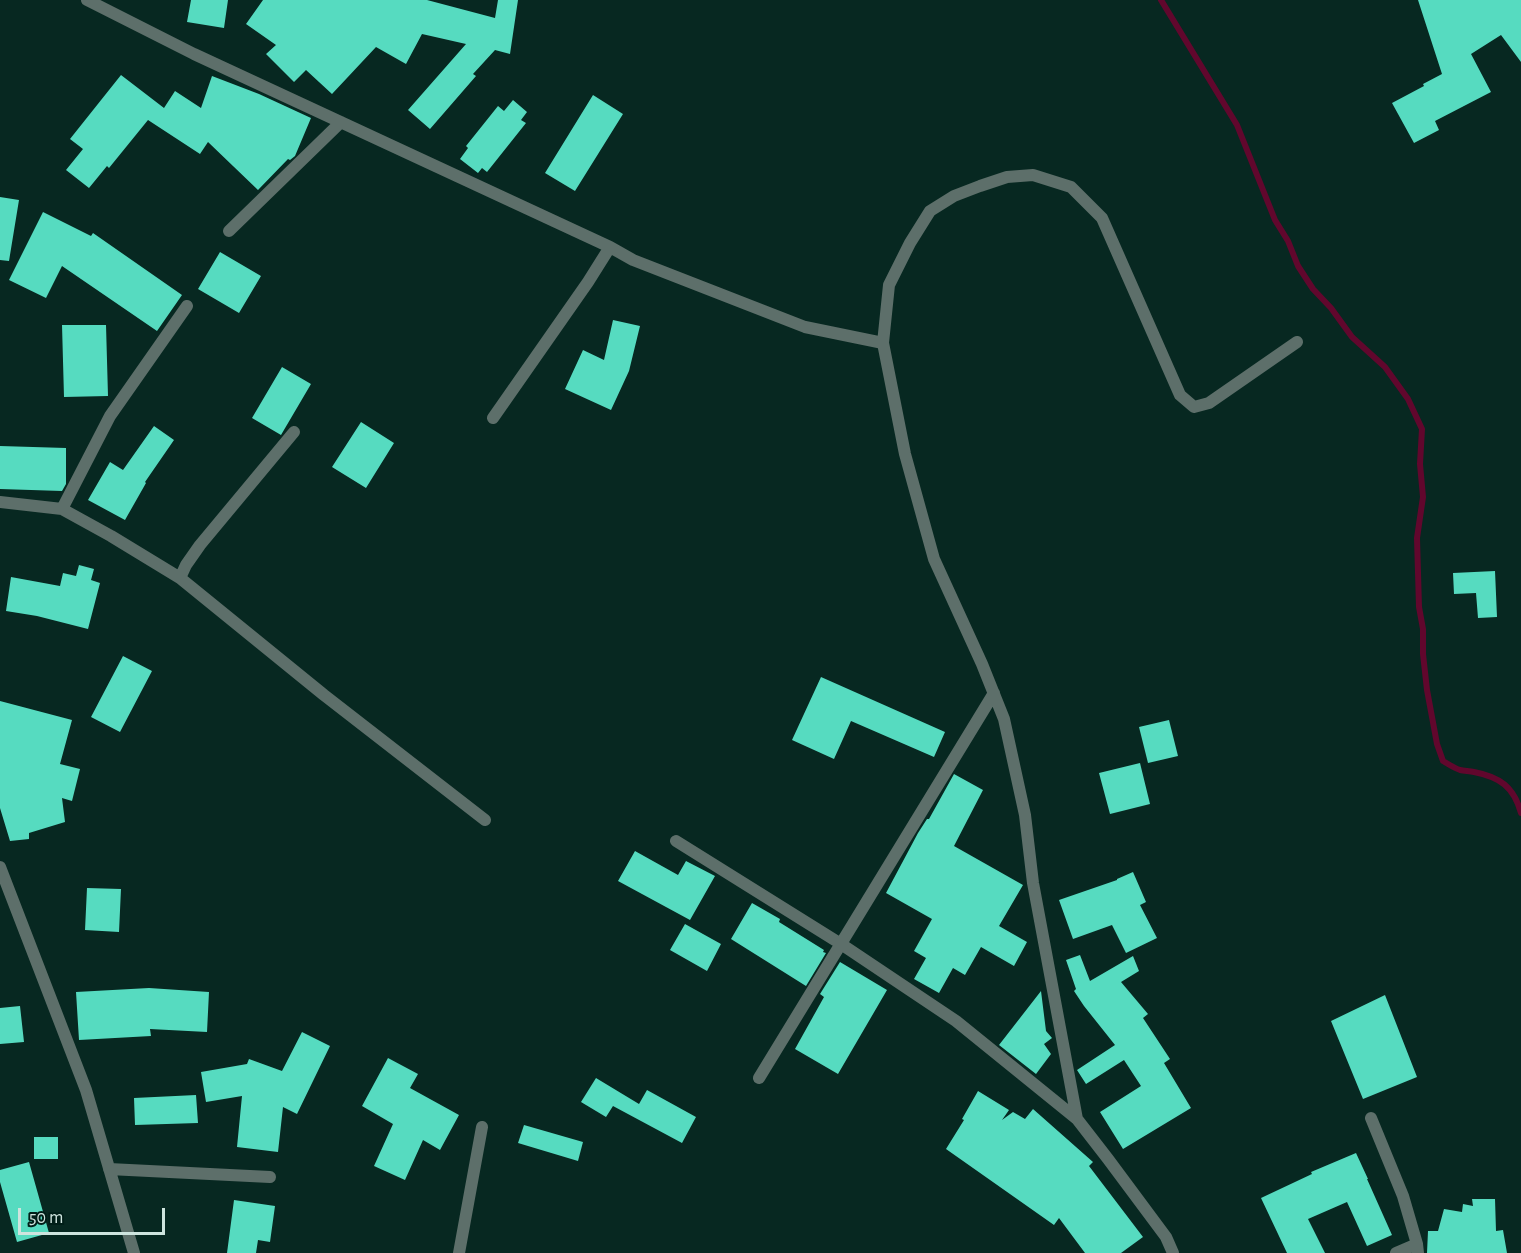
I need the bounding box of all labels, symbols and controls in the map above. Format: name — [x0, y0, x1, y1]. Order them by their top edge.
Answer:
scale bar — [21, 1196, 168, 1234]
text: 50 m — [29, 1209, 63, 1227]

